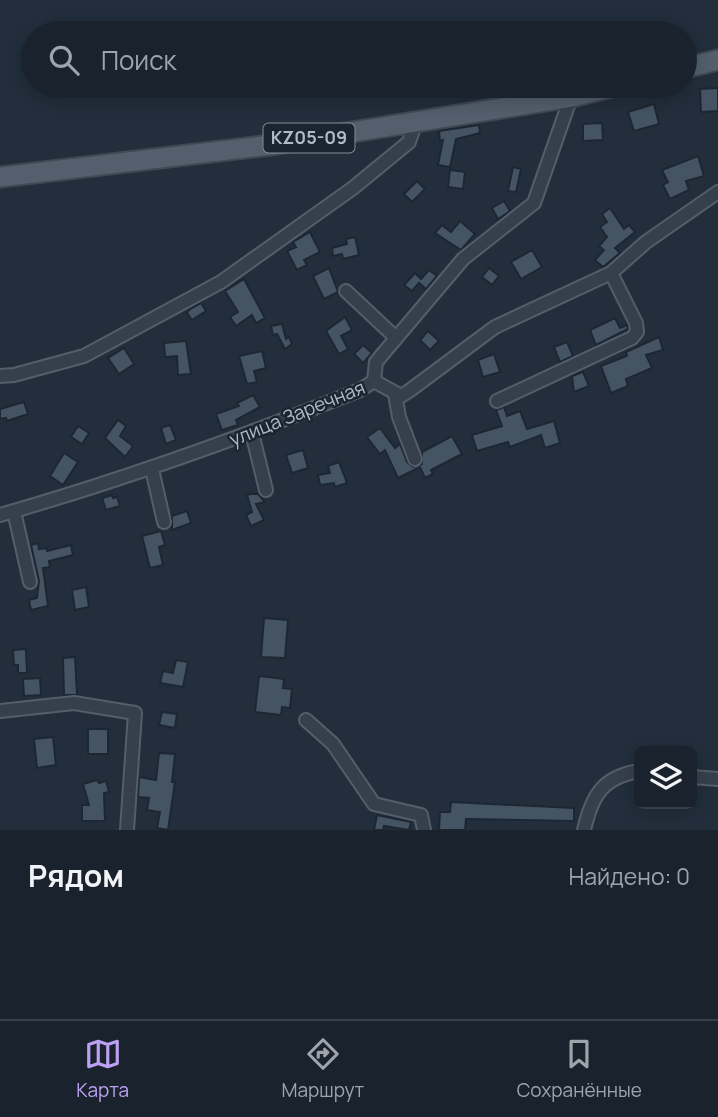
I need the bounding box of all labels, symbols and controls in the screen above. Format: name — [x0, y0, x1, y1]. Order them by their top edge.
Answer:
search box — [21, 21, 697, 98]
icon: search — [45, 41, 83, 79]
text: Поиск — [101, 42, 176, 78]
road number: KZ05-09 — [264, 124, 354, 153]
street label: улица Заречная — [225, 374, 369, 452]
map controls — [634, 746, 697, 809]
button: layers — [634, 746, 697, 809]
text: Рядом — [28, 855, 124, 896]
text: Найдено: 0 — [568, 860, 690, 892]
tab: Карта — [76, 1035, 129, 1103]
tab: Маршрут — [282, 1035, 364, 1103]
tab: Сохранённые — [517, 1035, 642, 1103]

